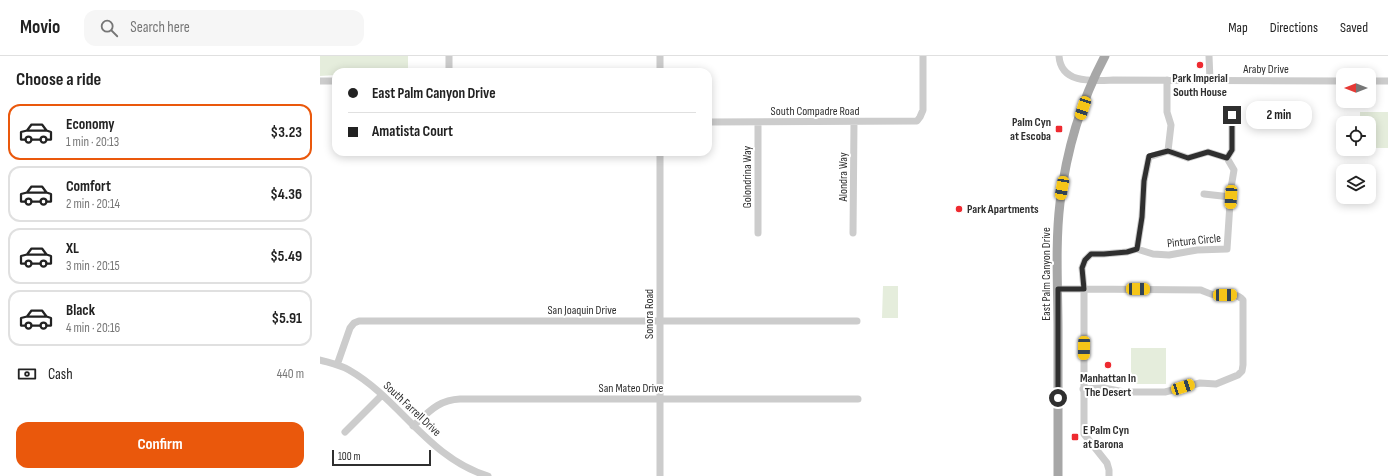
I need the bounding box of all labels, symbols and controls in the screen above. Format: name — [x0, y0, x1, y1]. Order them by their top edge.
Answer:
search box — [84, 10, 364, 46]
text: Movio — [20, 16, 60, 39]
icon: search — [98, 17, 120, 39]
text: Search here — [130, 18, 190, 37]
text: Map — [1228, 19, 1248, 36]
text: Directions — [1270, 19, 1318, 36]
text: Saved — [1340, 19, 1368, 36]
marker: Park Imperial South House — [1195, 60, 1205, 70]
street label: Araby Drive — [1242, 62, 1289, 77]
north arrow — [1336, 68, 1376, 108]
map controls — [1336, 68, 1376, 204]
text: Choose a ride — [16, 69, 101, 90]
place label: Park Imperial South House — [1172, 71, 1228, 100]
text: East Palm Canyon Drive — [372, 84, 496, 103]
car — [1074, 95, 1092, 121]
callout: 2 min — [1246, 101, 1312, 129]
street label: South Compadre Road — [771, 104, 859, 119]
route end — [1223, 106, 1241, 124]
text: 2 min — [1267, 107, 1291, 123]
icon: car — [18, 114, 54, 150]
text: Economy — [66, 115, 115, 134]
place label: Palm Cyn at Escoba — [1010, 115, 1051, 144]
button: locate — [1336, 116, 1376, 156]
text: Amatista Court — [372, 122, 453, 141]
text: $3.23 — [271, 123, 302, 142]
marker: Palm Cyn at Escoba — [1054, 124, 1064, 134]
text: 1 min · 20:13 — [66, 134, 119, 150]
street label: Golondrina Way — [740, 145, 755, 208]
street label: Alondra Way — [836, 152, 851, 203]
button: layers — [1336, 164, 1376, 204]
car — [1054, 175, 1070, 201]
icon: car — [18, 176, 54, 212]
text: Comfort — [66, 177, 111, 196]
text: $4.36 — [270, 185, 302, 204]
car — [1224, 185, 1238, 209]
text: 2 min · 20:14 — [66, 196, 120, 212]
place label: Park Apartments — [967, 202, 1039, 217]
marker: Park Apartments — [954, 204, 964, 214]
street label: East Palm Canyon Drive — [1039, 227, 1054, 321]
street label: Pintura Circle — [1166, 231, 1222, 251]
icon: car — [18, 238, 54, 274]
text: XL — [66, 239, 79, 258]
text: $5.49 — [270, 247, 302, 266]
text: 3 min · 20:15 — [66, 258, 120, 274]
car — [1126, 283, 1150, 295]
street label: Sonora Road — [642, 289, 657, 339]
car — [1213, 289, 1237, 301]
icon: car — [18, 300, 54, 336]
text: Black — [66, 301, 95, 320]
street label: San Joaquin Drive — [547, 303, 617, 318]
text: $5.91 — [272, 309, 302, 328]
text: 4 min · 20:16 — [66, 320, 120, 336]
car — [1078, 336, 1090, 360]
marker: Manhattan In The Desert — [1103, 360, 1113, 370]
icon: cash — [16, 363, 38, 385]
text: Cash — [48, 365, 73, 384]
text: 440 m — [277, 366, 304, 382]
place label: Manhattan In The Desert — [1080, 371, 1136, 400]
street label: South Farrell Drive — [380, 378, 444, 440]
car — [1170, 378, 1196, 396]
street label: San Mateo Drive — [599, 381, 664, 396]
route start — [1049, 389, 1067, 407]
button: Confirm — [16, 422, 304, 468]
place label: E Palm Cyn at Barona — [1083, 423, 1129, 452]
marker: E Palm Cyn at Barona — [1070, 432, 1080, 442]
scale bar — [332, 448, 431, 467]
text: 100 m — [338, 450, 360, 463]

